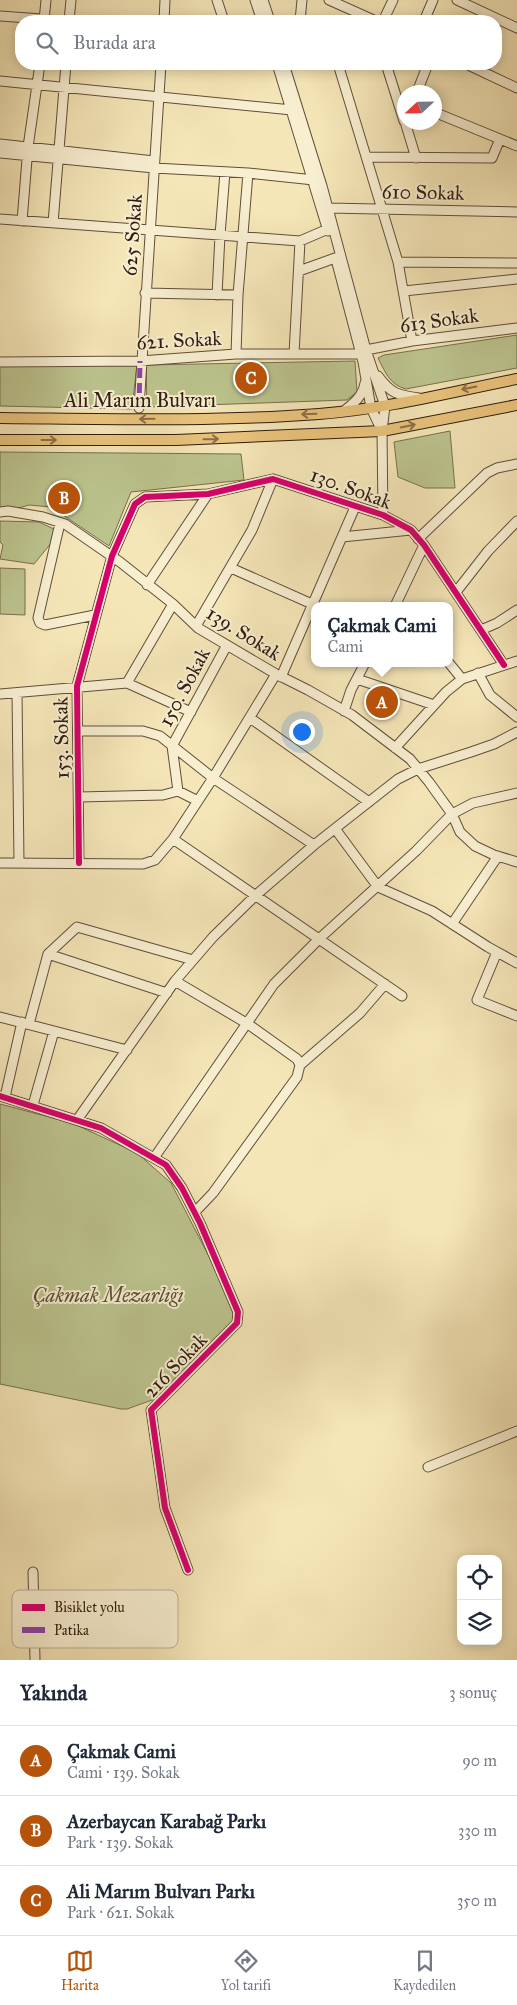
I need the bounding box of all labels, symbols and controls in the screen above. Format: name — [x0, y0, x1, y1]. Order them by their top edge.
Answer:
search box — [15, 15, 502, 70]
icon: search — [33, 29, 61, 57]
text: Burada ara — [73, 31, 156, 54]
north arrow — [397, 85, 442, 130]
street label: 610 Sokak — [382, 179, 465, 205]
street label: 625 Sokak — [117, 192, 147, 277]
street label: 613 Sokak — [398, 303, 480, 337]
street label: 621. Sokak — [136, 326, 223, 354]
pin: C — [235, 359, 267, 397]
one-way arrow — [462, 384, 478, 394]
street label: Ali Marım Bulvarı — [63, 388, 216, 412]
one-way arrow — [301, 410, 317, 419]
one-way arrow — [139, 414, 155, 423]
one-way arrow — [400, 421, 416, 431]
one-way arrow — [40, 435, 56, 445]
one-way arrow — [203, 435, 219, 444]
street label: 130. Sokak — [307, 462, 396, 514]
pin: B — [48, 479, 80, 517]
street label: 139. Sokak — [202, 601, 286, 666]
popup — [311, 602, 453, 667]
text: Çakmak Cami — [328, 614, 436, 637]
text: Cami — [328, 637, 363, 656]
street label: 150. Sokak — [153, 643, 215, 731]
pin: A — [366, 683, 398, 721]
street label: 153. Sokak — [48, 696, 74, 779]
your location — [289, 719, 315, 745]
park label: Çakmak Mezarlığı — [32, 1283, 184, 1307]
street label: 216 Sokak — [138, 1327, 212, 1402]
map controls — [457, 1555, 502, 1645]
button: locate — [457, 1555, 502, 1600]
legend — [12, 1590, 178, 1648]
text: Bisiklet yolu — [54, 1599, 125, 1616]
button: layers — [457, 1600, 502, 1645]
text: Patika — [54, 1622, 89, 1639]
text: Yakında — [20, 1680, 87, 1706]
text: 3 sonuç — [449, 1683, 497, 1702]
text: Çakmak Cami — [67, 1740, 176, 1763]
text: A — [31, 1751, 41, 1770]
text: 90 m — [462, 1751, 497, 1770]
text: Cami · 139. Sokak — [67, 1763, 180, 1782]
text: Azerbaycan Karabağ Parkı — [67, 1810, 266, 1833]
text: B — [31, 1821, 41, 1840]
text: 330 m — [458, 1821, 497, 1840]
text: Park · 139. Sokak — [67, 1833, 173, 1852]
text: Ali Marım Bulvarı Parkı — [67, 1880, 255, 1903]
text: C — [31, 1891, 41, 1910]
text: 350 m — [457, 1891, 497, 1910]
text: Park · 621. Sokak — [67, 1903, 174, 1922]
tab: Harita — [61, 1947, 99, 1994]
tab: Yol tarifi — [221, 1947, 271, 1994]
tab: Kaydedilen — [393, 1947, 456, 1994]

